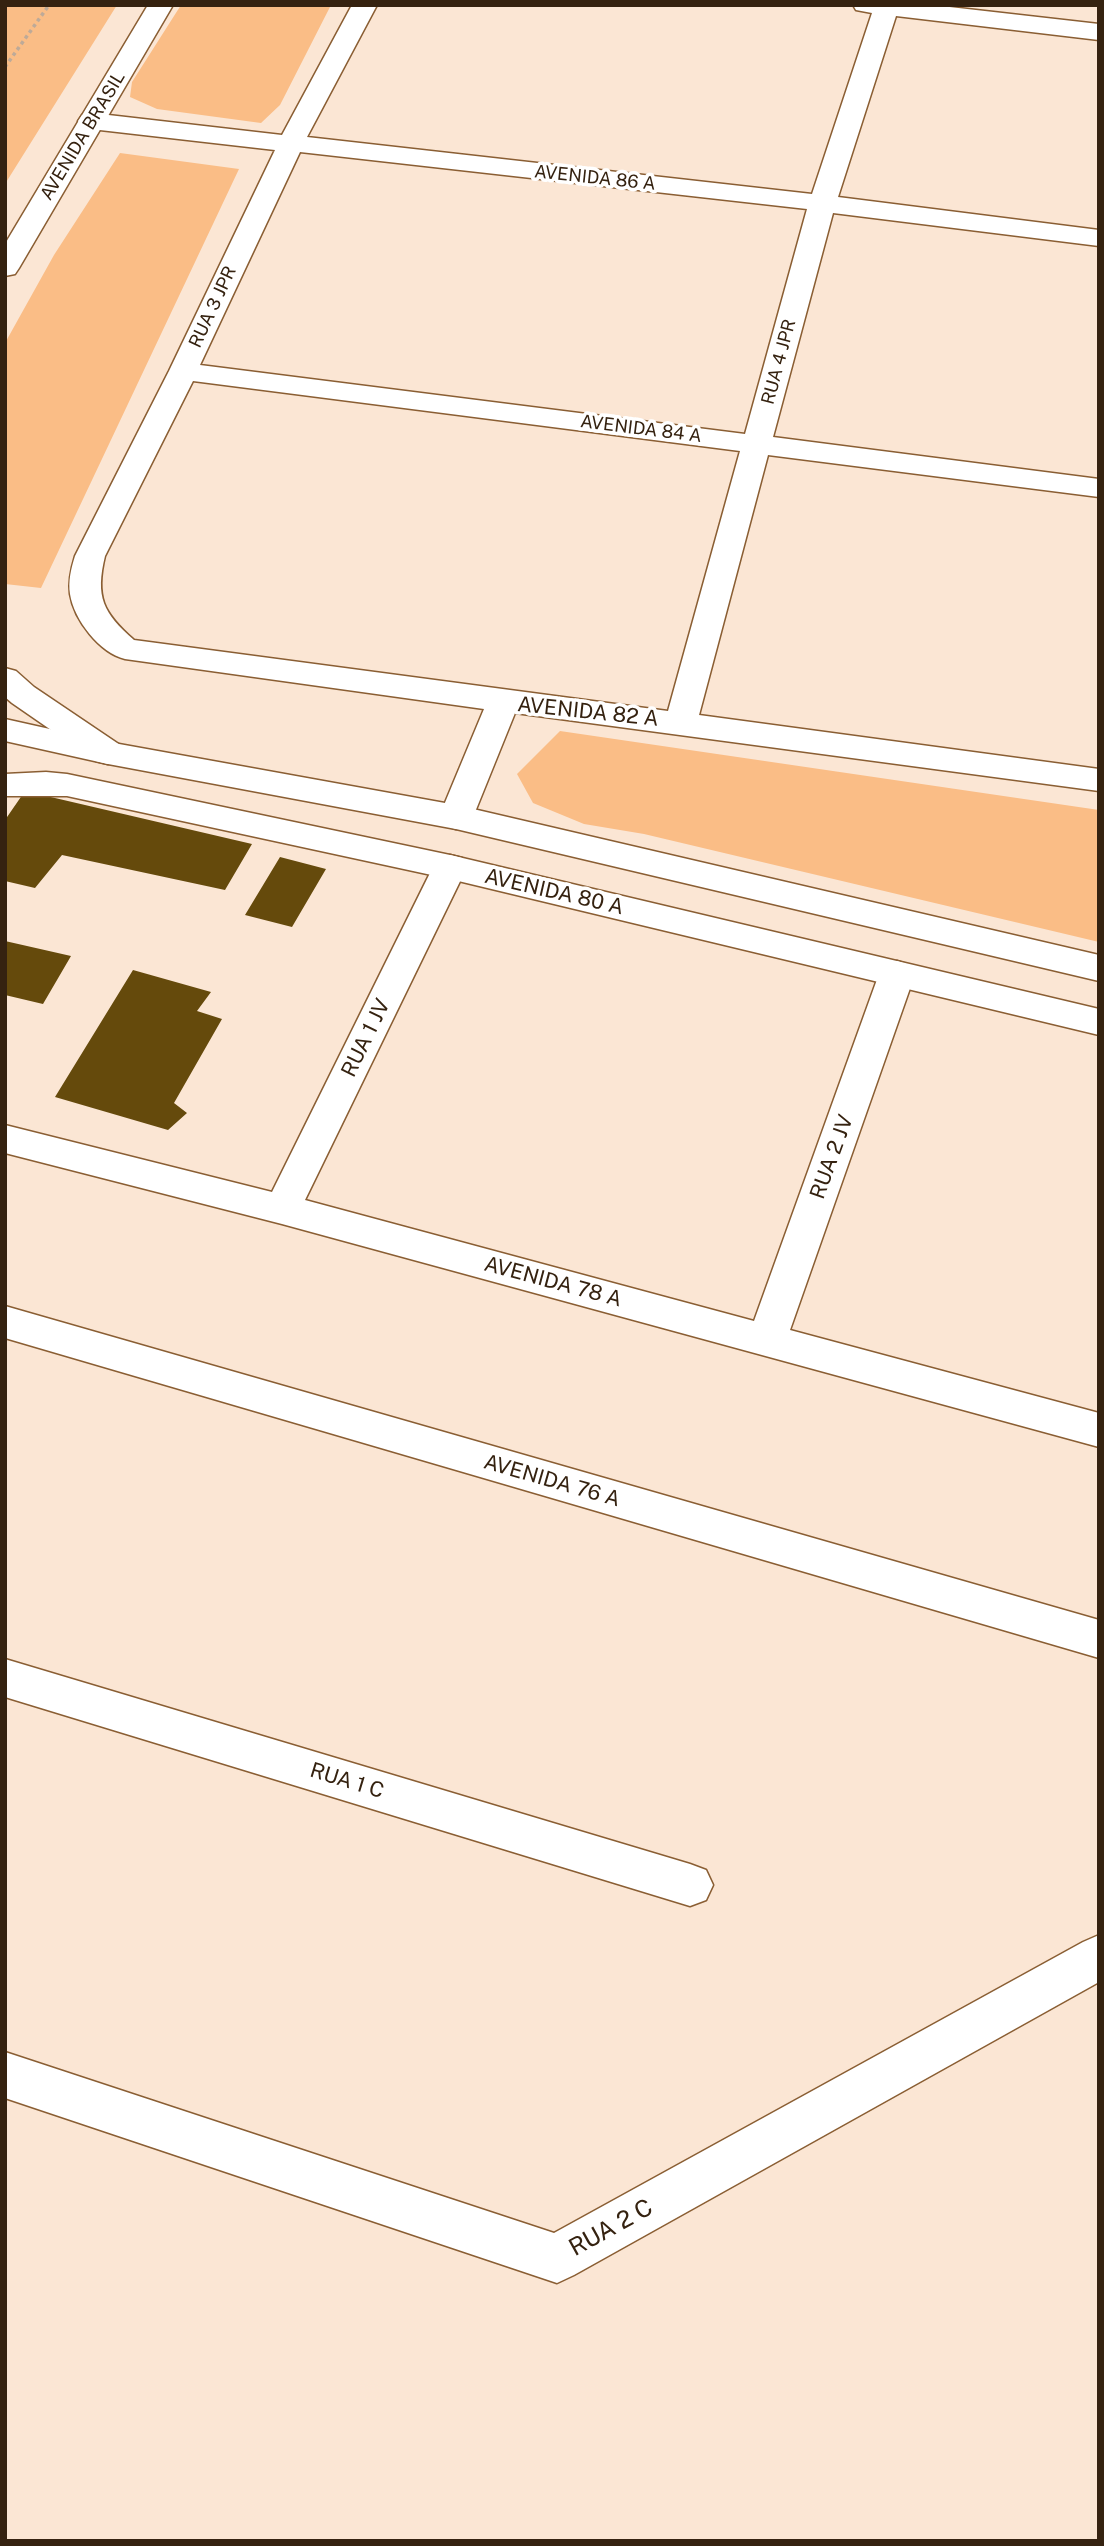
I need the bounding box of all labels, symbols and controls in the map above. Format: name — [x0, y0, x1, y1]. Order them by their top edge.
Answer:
street label: AVENIDA BRASIL — [36, 68, 130, 204]
street label: AVENIDA 86 A — [533, 161, 657, 195]
street label: RUA 3 JPR — [185, 263, 241, 351]
street label: RUA 4 JPR — [757, 317, 801, 407]
street label: AVENIDA 84 A — [579, 411, 703, 447]
street label: AVENIDA 82 A — [516, 692, 660, 732]
street label: AVENIDA 80 A — [482, 864, 626, 920]
street label: RUA 1 JV — [336, 995, 396, 1081]
street label: RUA 2 JV — [805, 1111, 859, 1203]
street label: AVENIDA 78 A — [481, 1252, 625, 1312]
street label: AVENIDA 76 A — [481, 1449, 623, 1513]
street label: RUA 1 C — [307, 1758, 387, 1804]
street label: RUA 2 C — [564, 2193, 658, 2263]

